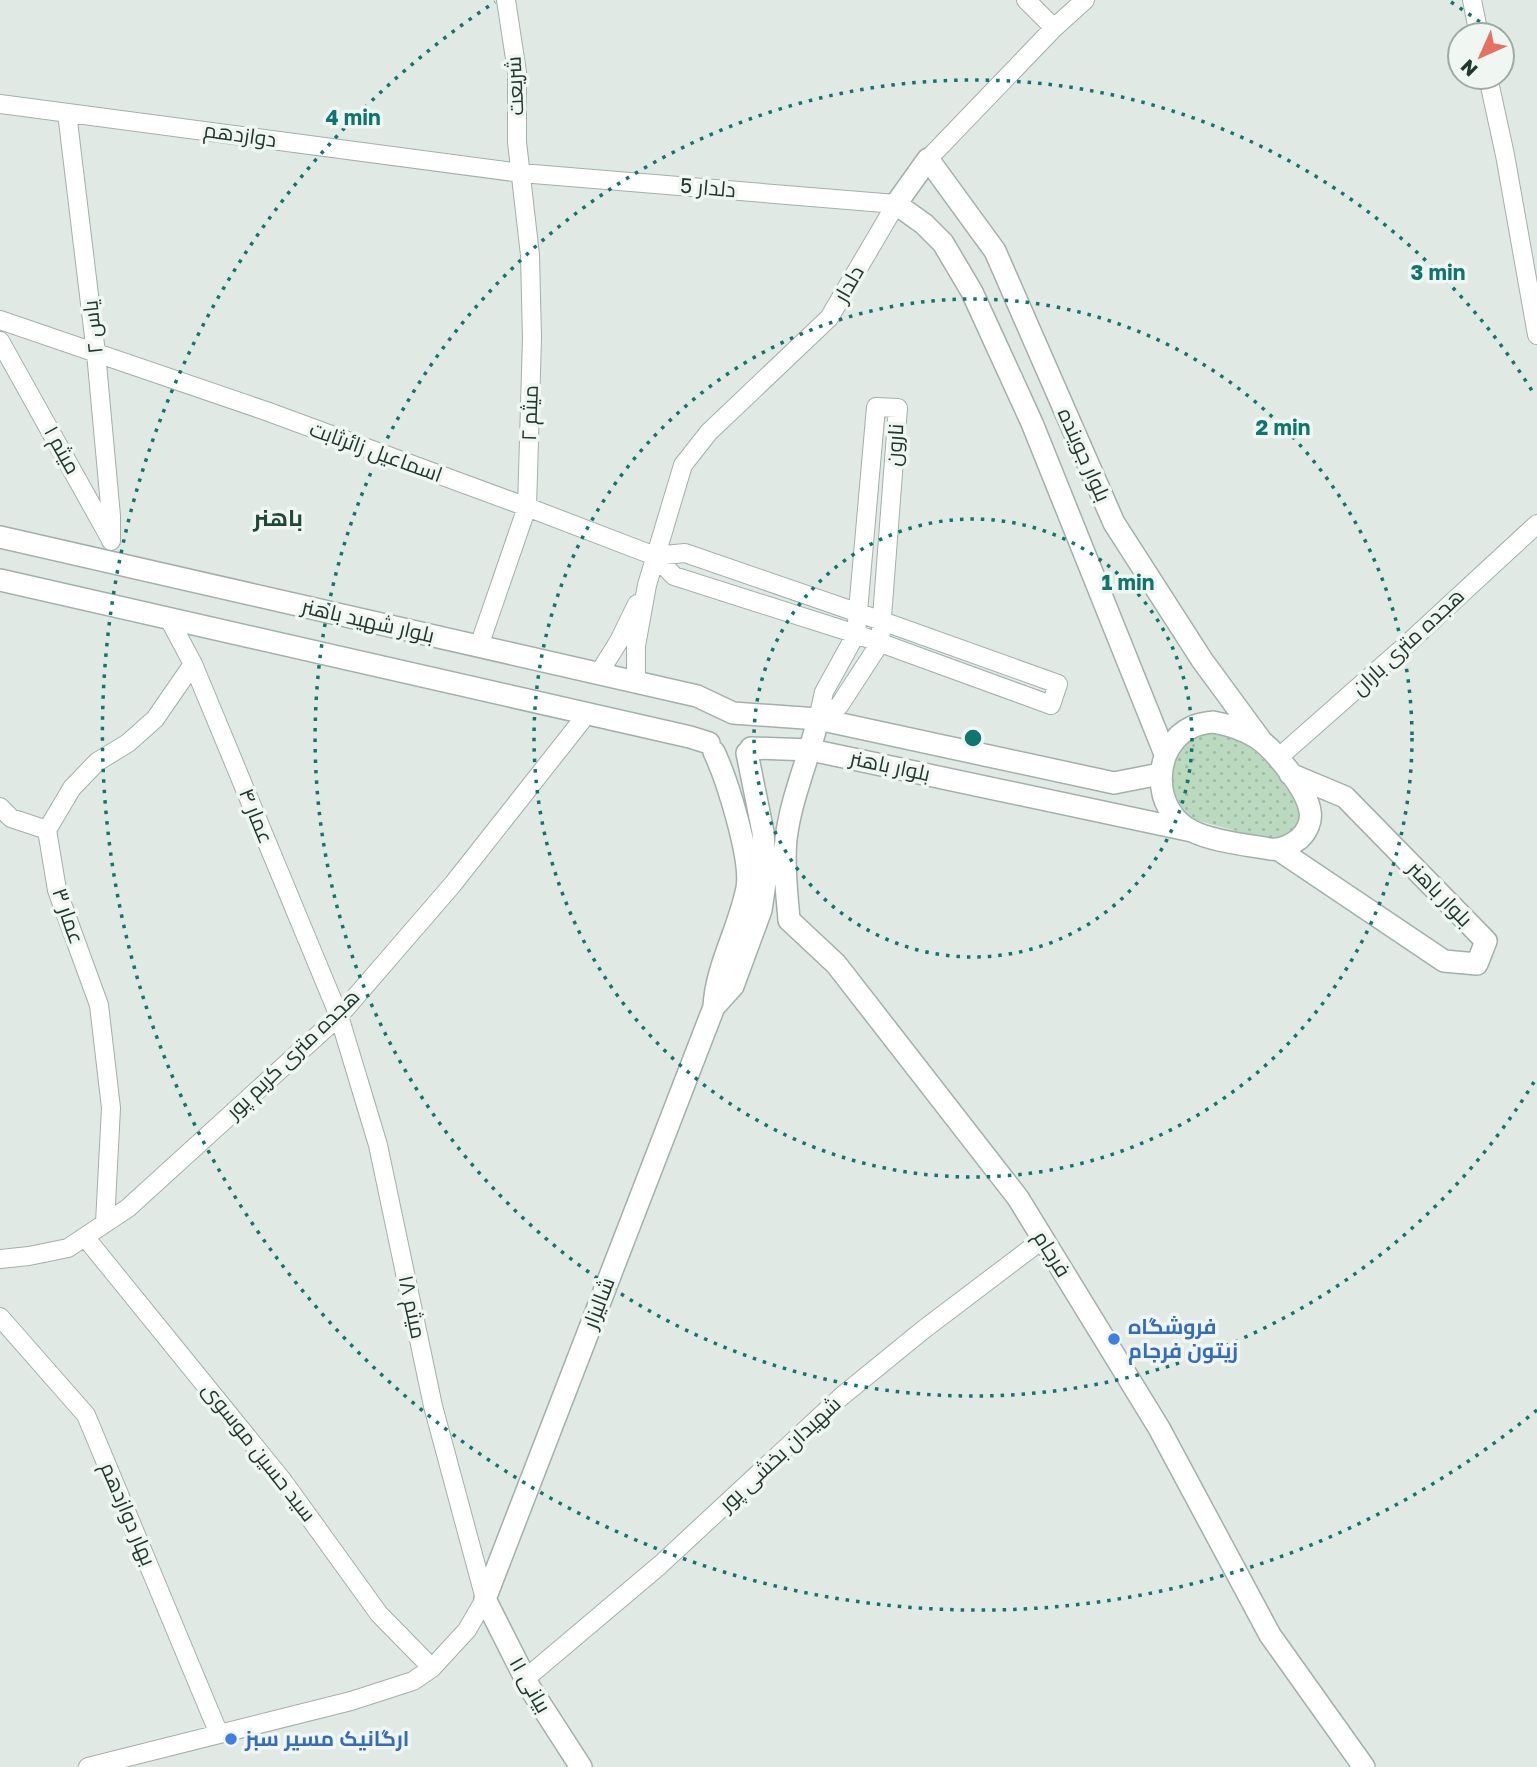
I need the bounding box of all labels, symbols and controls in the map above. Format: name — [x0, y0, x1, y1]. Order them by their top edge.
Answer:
north arrow — [1446, 21, 1516, 91]
text: N — [1455, 55, 1482, 82]
street label: شریعت — [499, 56, 529, 116]
text: 4 min — [325, 104, 381, 130]
street label: دوازدهم — [202, 116, 278, 154]
street label: دلدار 5 — [679, 172, 737, 202]
text: 3 min — [1411, 259, 1465, 285]
street label: دلدار — [827, 260, 869, 307]
street label: یاس ۲ — [76, 299, 109, 355]
street label: میثم ۲ — [515, 385, 545, 441]
street label: بلوار جوینده — [1053, 404, 1117, 505]
text: 2 min — [1256, 414, 1310, 440]
street label: اسماعیل زائرثابت — [306, 415, 446, 488]
street label: میثم ۱ — [37, 421, 87, 479]
street label: نارون — [880, 423, 909, 467]
district label: باهنر — [252, 503, 303, 532]
text: 1 min — [1102, 569, 1154, 595]
street label: هجده متری باران — [1345, 582, 1470, 701]
street label: بلوار شهید باهنر — [298, 592, 437, 649]
centre of rings — [961, 726, 985, 750]
street label: بلوار باهنر — [847, 744, 933, 786]
street label: عمار ۴ — [234, 784, 280, 847]
street label: بلوار باهنر — [1402, 854, 1478, 932]
street label: عمار ۳ — [47, 884, 91, 947]
street label: هجده متری کریم پور — [219, 983, 366, 1126]
street label: فرجام — [1027, 1225, 1077, 1283]
street label: میثم ۱۸ — [392, 1273, 432, 1341]
street label: شالیزار — [576, 1273, 620, 1333]
place label: فروشگاه زیتون فرجام — [1128, 1313, 1238, 1365]
marker: فروشگاه زیتون فرجام — [1106, 1331, 1122, 1347]
street label: سید حسین موسوی — [196, 1376, 322, 1527]
street label: شهیدان بخشی پور — [712, 1390, 847, 1518]
street label: بهار دوازدهم — [94, 1458, 162, 1570]
street label: بیانی ۱۱ — [504, 1652, 557, 1718]
place label: ارگانیک مسیر سبز — [244, 1725, 409, 1751]
marker: ارگانیک مسیر سبز — [223, 1731, 239, 1747]

